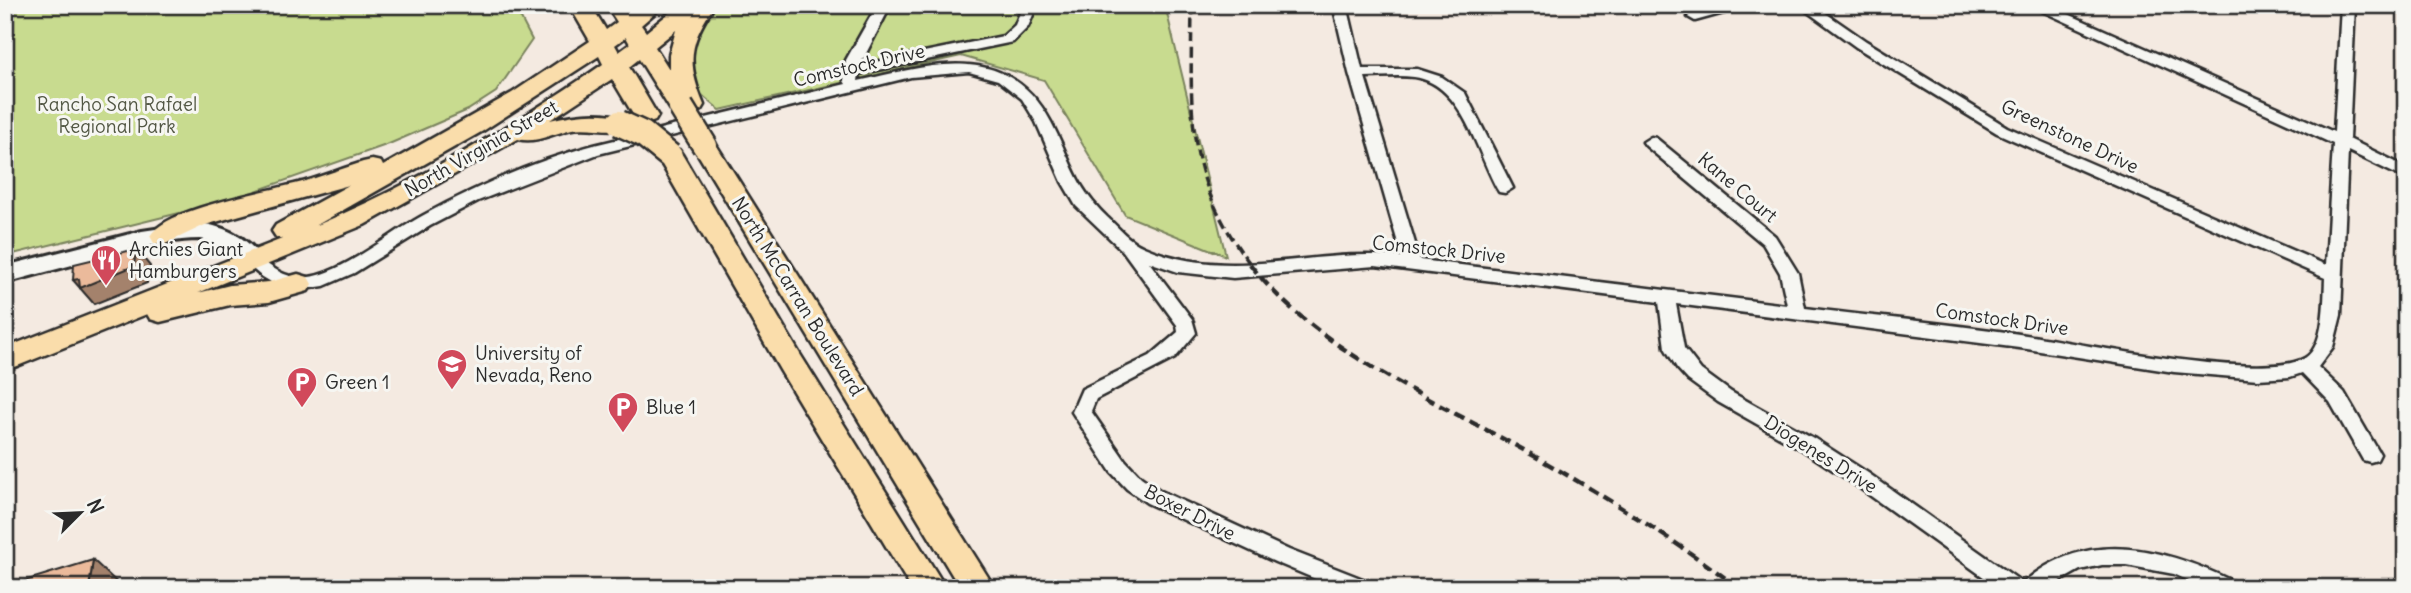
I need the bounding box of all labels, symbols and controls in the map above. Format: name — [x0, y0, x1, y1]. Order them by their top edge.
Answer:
street label: Comstock Drive — [791, 38, 927, 92]
park label: Rancho San Rafael Regional Park — [37, 92, 197, 138]
street label: North Virginia Street — [400, 94, 562, 202]
street label: Greenstone Drive — [1997, 94, 2143, 178]
street label: Kane Court — [1693, 147, 1783, 227]
street label: North McCarran Boulevard — [727, 192, 869, 400]
street label: Comstock Drive — [1371, 230, 1507, 268]
place label: Archies Giant Hamburgers — [129, 237, 243, 283]
restaurant icon: Archies Giant Hamburgers — [89, 243, 123, 287]
street label: Comstock Drive — [1934, 298, 2070, 340]
place label: University of Nevada, Reno — [475, 341, 592, 387]
school or university icon: University of Nevada, Reno — [435, 347, 469, 391]
parking icon: Green 1 — [285, 365, 319, 409]
place label: Green 1 — [325, 370, 389, 394]
parking icon: Blue 1 — [606, 390, 640, 434]
place label: Blue 1 — [646, 395, 696, 419]
street label: Diogenes Drive — [1760, 410, 1882, 498]
north arrow — [46, 477, 116, 548]
street label: Boxer Drive — [1140, 479, 1240, 545]
text: N — [82, 495, 109, 517]

